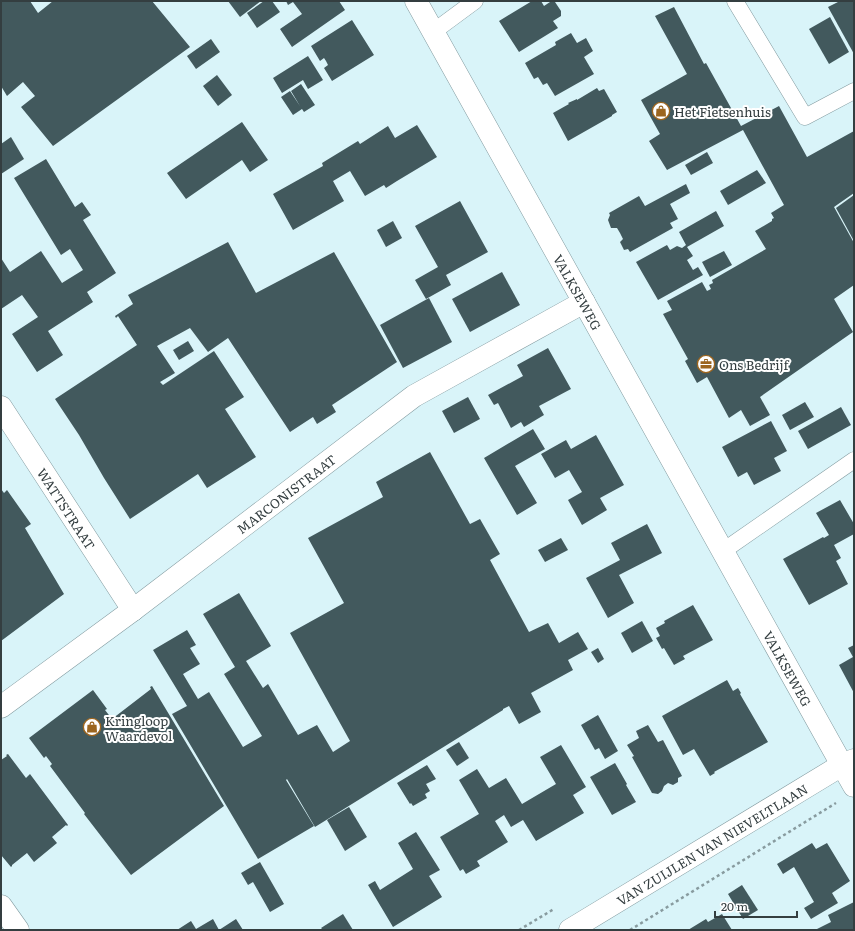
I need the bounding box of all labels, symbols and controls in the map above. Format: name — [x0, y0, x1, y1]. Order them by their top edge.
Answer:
shop icon: Het Fietsenhuis — [651, 101, 671, 121]
place label: Het Fietsenhuis — [674, 102, 771, 121]
street label: VALKSEWEG — [549, 251, 607, 333]
office icon: Ons Bedrijf — [696, 354, 716, 374]
place label: Ons Bedrijf — [719, 355, 790, 374]
street label: MARCONISTRAAT — [232, 449, 340, 538]
street label: WATTSTRAAT — [33, 464, 101, 553]
street label: VALKSEWEG — [759, 627, 817, 710]
place label: Kringloop Waardevol — [105, 711, 173, 745]
shop icon: Kringloop Waardevol — [82, 717, 102, 737]
street label: VAN ZUIJLEN VAN NIEVELTLAAN — [613, 779, 811, 909]
scale bar — [715, 893, 797, 919]
text: 20 m — [721, 897, 748, 915]

